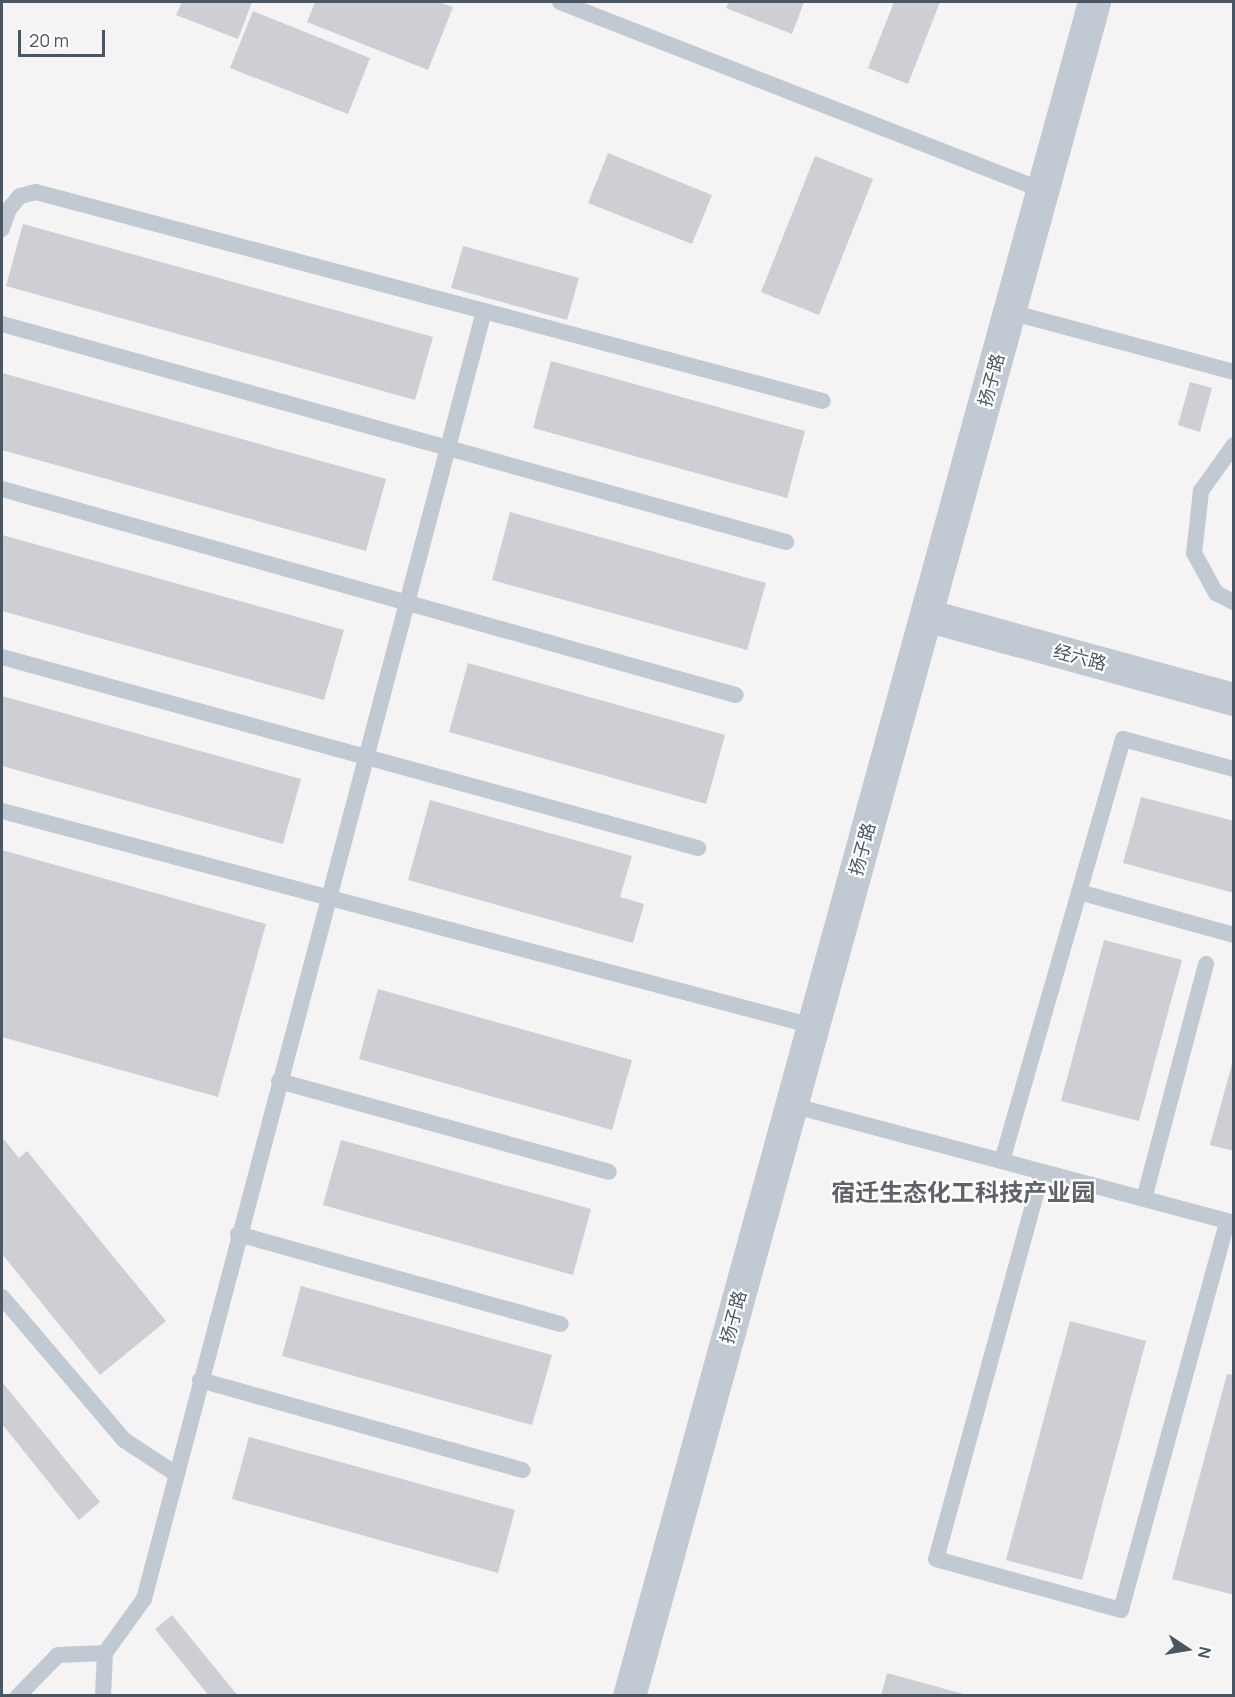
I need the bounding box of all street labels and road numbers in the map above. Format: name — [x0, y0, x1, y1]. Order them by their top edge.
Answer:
street label: 扬子路 — [974, 351, 1008, 409]
street label: 经六路 — [1051, 640, 1109, 674]
street label: 扬子路 — [845, 820, 879, 878]
street label: 扬子路 — [716, 1288, 750, 1346]

